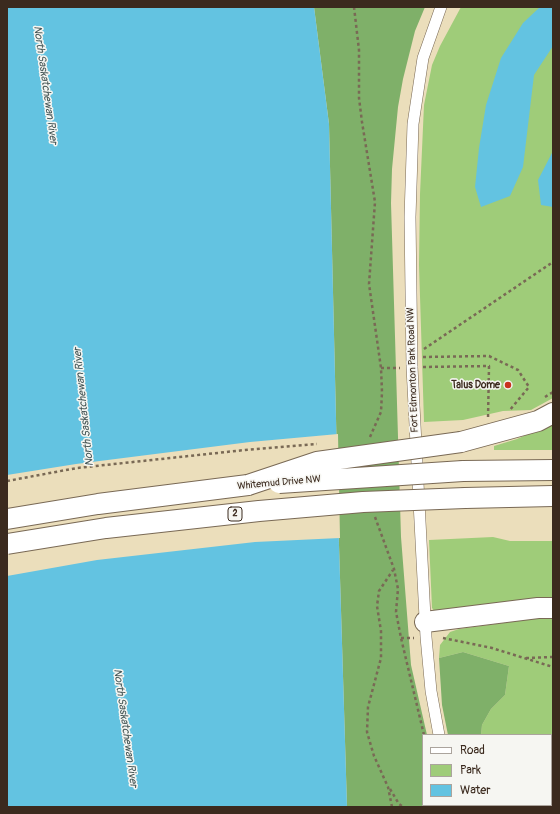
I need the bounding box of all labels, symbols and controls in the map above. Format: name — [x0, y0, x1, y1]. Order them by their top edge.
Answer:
water label: North Saskatchewan River — [30, 25, 60, 145]
street label: Fort Edmonton Park Road NW — [405, 307, 421, 433]
water label: North Saskatchewan River — [71, 347, 97, 467]
place label: Talus Dome — [451, 379, 500, 391]
marker: Talus Dome — [503, 380, 513, 390]
street label: Whitemud Drive NW — [237, 473, 321, 493]
road number: 2 — [228, 507, 242, 521]
water label: North Saskatchewan River — [110, 668, 140, 788]
legend — [422, 734, 552, 806]
text: Road — [460, 743, 485, 758]
text: Park — [460, 763, 481, 778]
text: Water — [460, 783, 491, 798]

